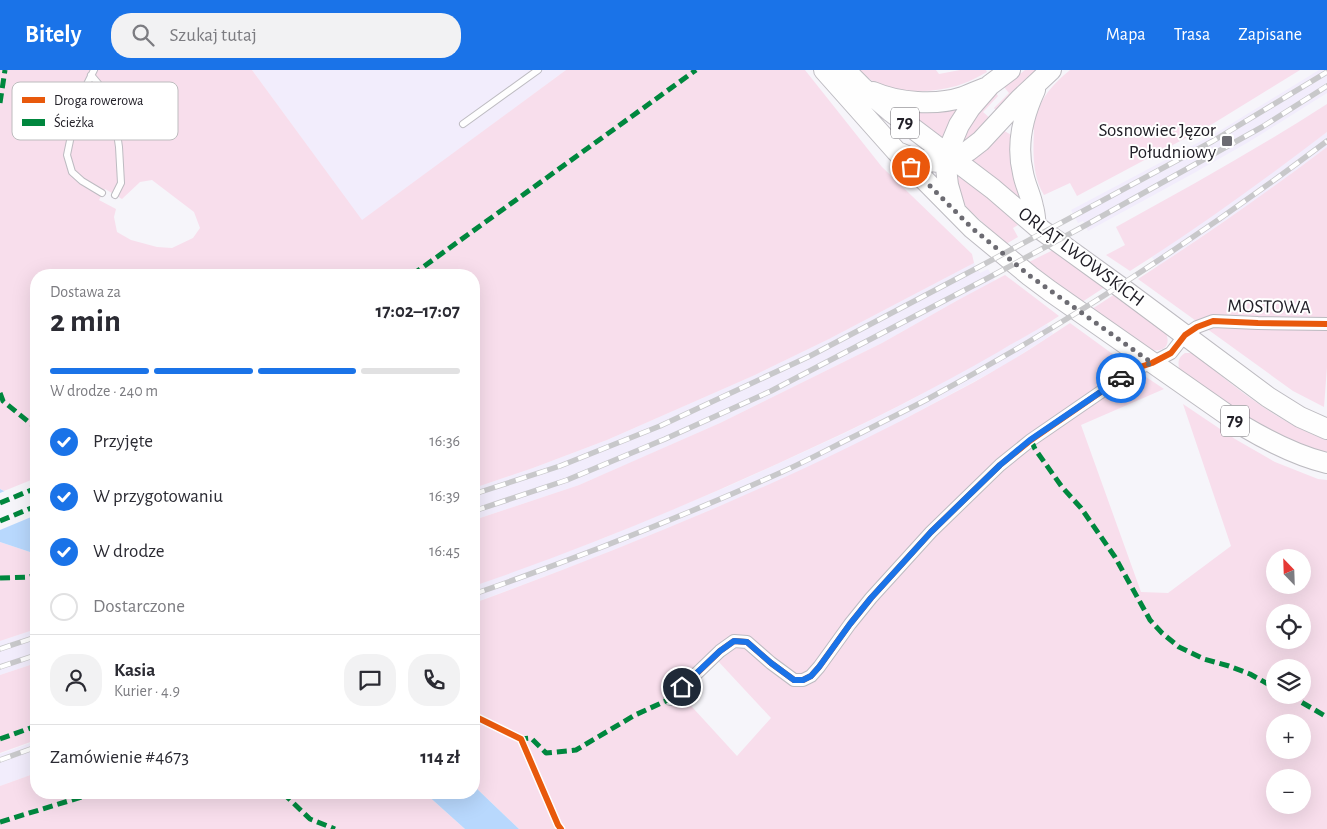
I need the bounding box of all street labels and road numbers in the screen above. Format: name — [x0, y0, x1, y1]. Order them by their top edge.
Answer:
road number: 79 — [891, 108, 919, 138]
street label: ORLĄT LWOWSKICH — [1015, 204, 1147, 310]
street label: MOSTOWA — [1227, 297, 1311, 317]
road number: 79 — [1221, 406, 1249, 436]

